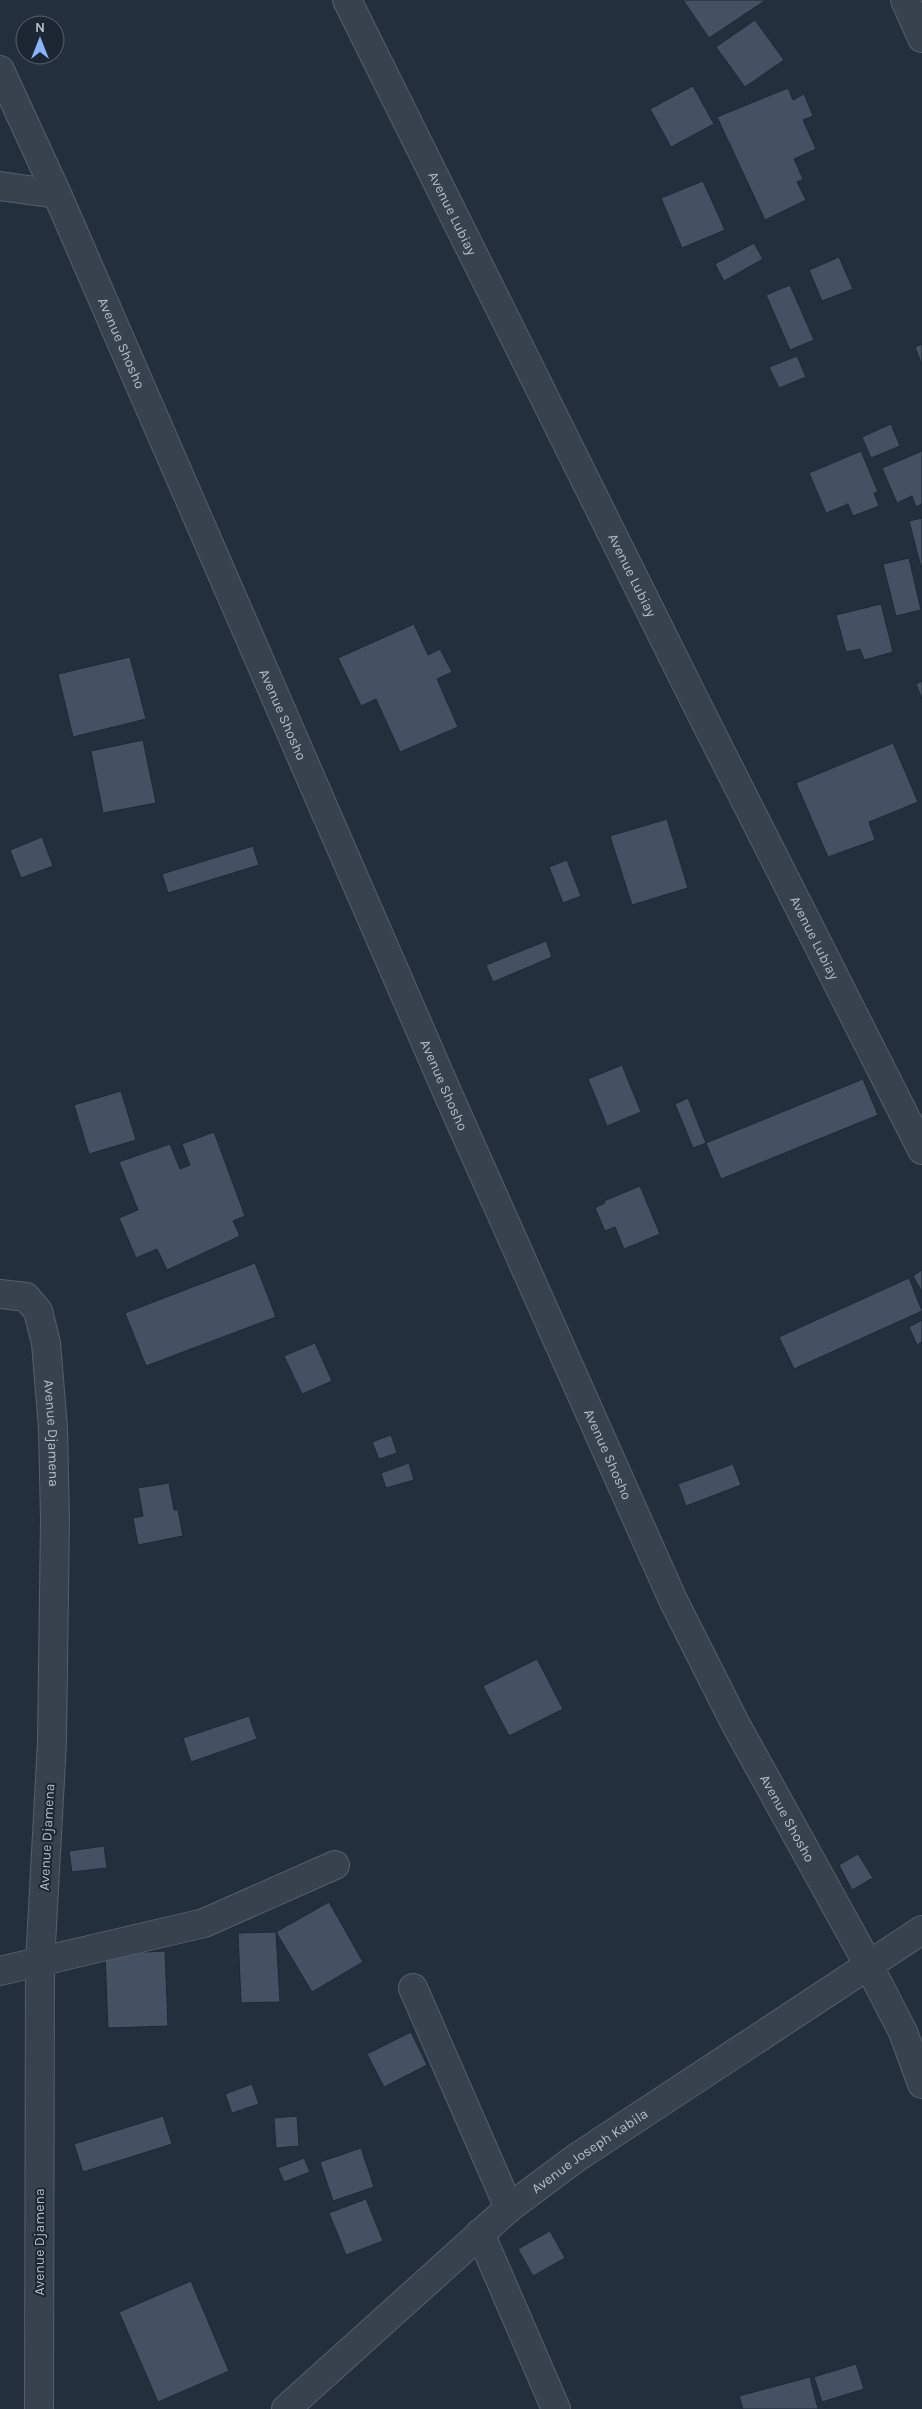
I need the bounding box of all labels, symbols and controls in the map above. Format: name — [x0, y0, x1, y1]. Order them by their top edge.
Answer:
north arrow — [15, 15, 65, 65]
text: N — [35, 19, 45, 36]
street label: Avenue Lubiay — [425, 169, 481, 258]
street label: Avenue Shosho — [95, 295, 149, 391]
street label: Avenue Lubiay — [605, 530, 661, 620]
street label: Avenue Shosho — [256, 666, 310, 763]
street label: Avenue Lubiay — [787, 893, 843, 983]
street label: Avenue Shosho — [417, 1037, 472, 1133]
street label: Avenue Djamena — [41, 1379, 63, 1487]
street label: Avenue Shosho — [581, 1406, 636, 1502]
street label: Avenue Shosho — [757, 1771, 819, 1865]
street label: Avenue Djamena — [36, 1783, 58, 1891]
street label: Avenue Joseph Kabila — [528, 2105, 651, 2197]
street label: Avenue Djamena — [31, 2188, 48, 2296]

